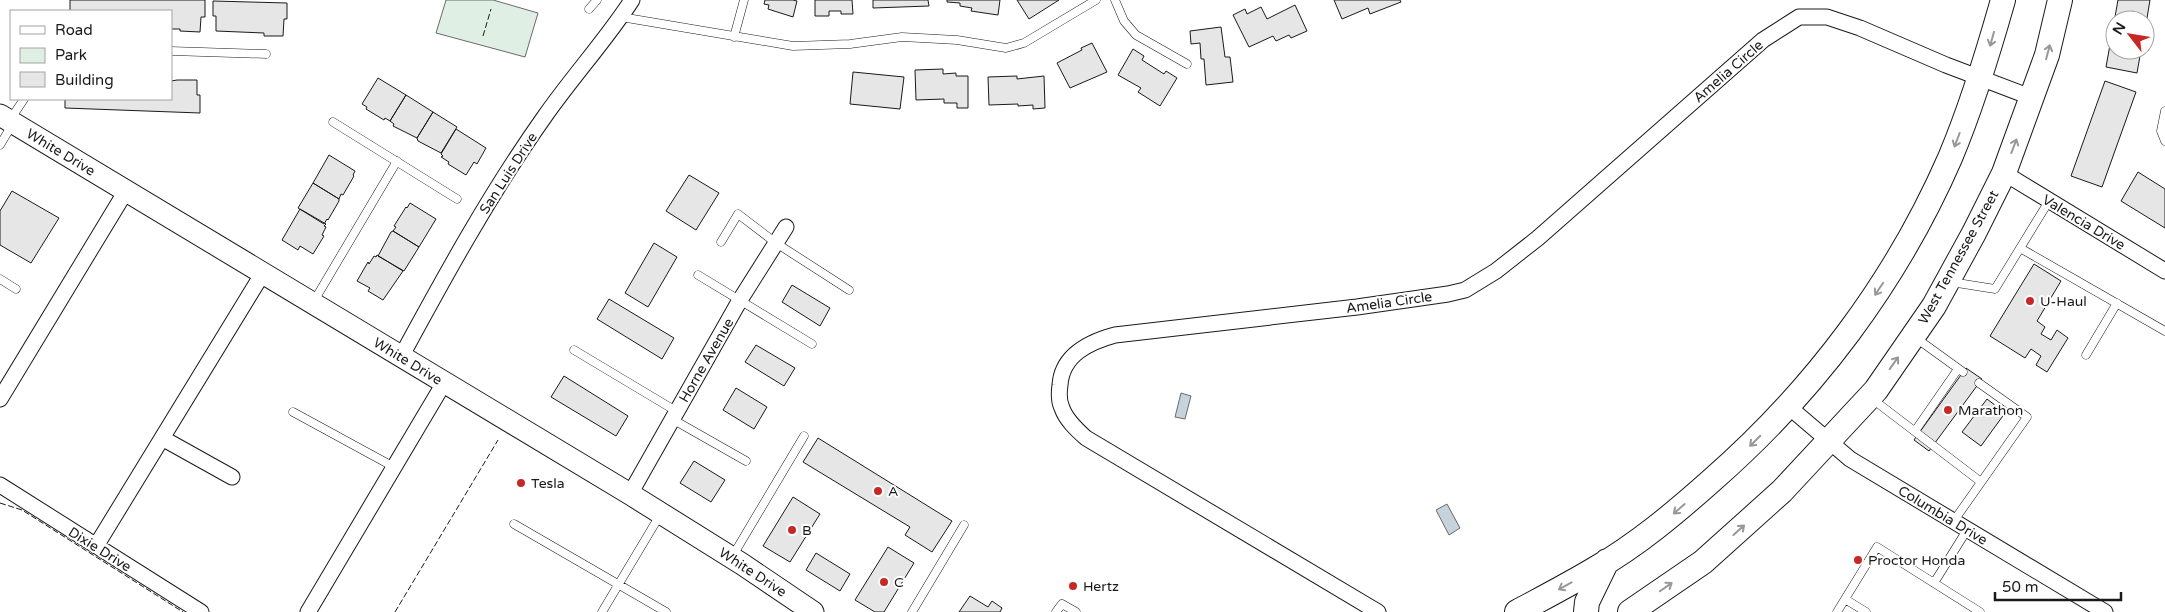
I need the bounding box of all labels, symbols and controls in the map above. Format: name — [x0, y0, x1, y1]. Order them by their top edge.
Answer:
legend — [10, 10, 172, 100]
north arrow — [2105, 10, 2155, 60]
text: N — [2109, 19, 2129, 38]
text: Road — [55, 21, 93, 39]
one-way arrow — [1986, 31, 1996, 47]
street label: Amelia Circle — [1690, 36, 1767, 106]
one-way arrow — [2043, 44, 2053, 60]
text: Park — [55, 46, 87, 64]
text: Building — [55, 71, 114, 89]
street label: White Drive — [23, 125, 98, 180]
street label: San Luis Drive — [476, 129, 541, 217]
one-way arrow — [1952, 132, 1961, 147]
one-way arrow — [2010, 139, 2020, 154]
street label: West Tennessee Street — [1915, 187, 2003, 327]
street label: Valencia Drive — [2039, 191, 2128, 254]
one-way arrow — [1874, 281, 1884, 295]
street label: Amelia Circle — [1345, 288, 1433, 317]
place label: U-Haul — [2040, 293, 2087, 310]
marker: U-Haul — [2024, 295, 2036, 307]
street label: Horne Avenue — [675, 315, 737, 405]
street label: White Drive — [370, 334, 445, 389]
one-way arrow — [1889, 357, 1899, 371]
place label: Marathon — [1958, 402, 2023, 419]
marker: Marathon — [1942, 404, 1954, 416]
one-way arrow — [1749, 435, 1761, 447]
place label: Tesla — [531, 475, 565, 492]
marker: Tesla — [515, 477, 527, 489]
street label: Columbia Drive — [1895, 482, 1991, 549]
place label: A — [888, 483, 898, 500]
marker: A — [872, 485, 884, 497]
one-way arrow — [1672, 503, 1685, 515]
place label: B — [802, 522, 812, 539]
street label: Dixie Drive — [65, 523, 134, 575]
marker: B — [786, 524, 798, 536]
one-way arrow — [1732, 524, 1745, 535]
street label: White Drive — [716, 544, 790, 601]
place label: Proctor Honda — [1868, 552, 1965, 569]
marker: Proctor Honda — [1852, 554, 1864, 566]
scale bar — [1995, 570, 2121, 602]
place label: C — [894, 574, 904, 591]
marker: C — [878, 576, 890, 588]
place label: Hertz — [1083, 578, 1119, 595]
text: 50 m — [2002, 578, 2039, 596]
marker: Hertz — [1067, 580, 1079, 592]
one-way arrow — [1558, 582, 1573, 591]
one-way arrow — [1659, 582, 1673, 592]

